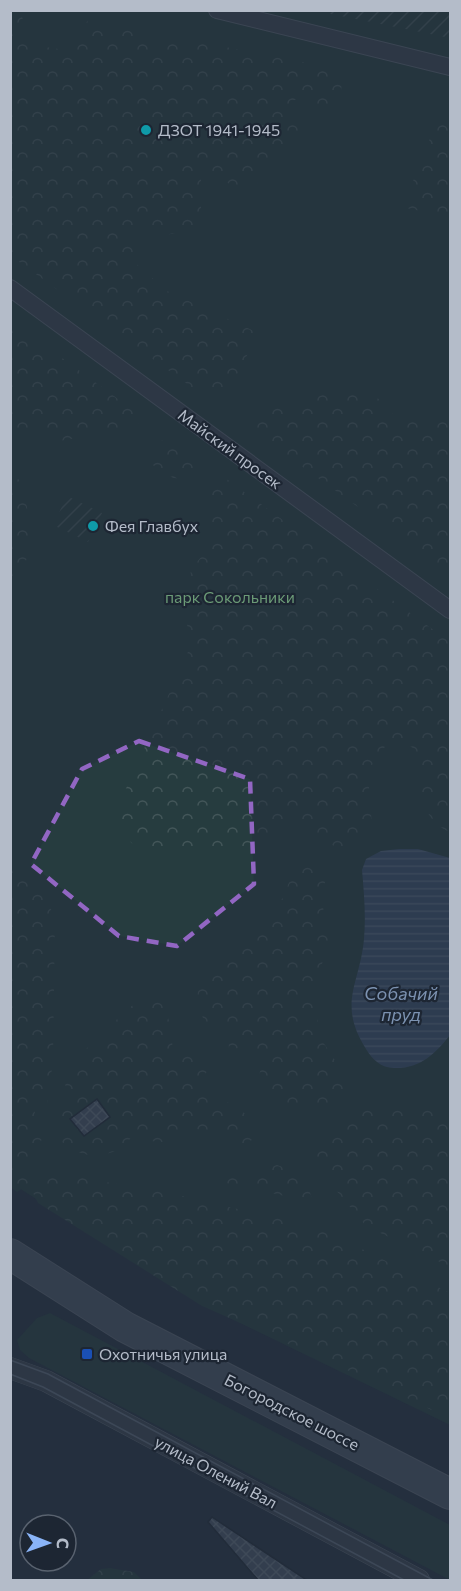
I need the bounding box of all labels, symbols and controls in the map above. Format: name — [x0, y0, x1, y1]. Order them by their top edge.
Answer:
place label: ДЗОТ 1941-1945 — [158, 120, 280, 139]
marker: ДЗОТ 1941-1945 — [139, 123, 153, 137]
street label: Майский просек — [175, 405, 286, 493]
place label: Фея Главбух — [105, 516, 199, 535]
marker: Фея Главбух — [86, 519, 100, 533]
park label: парк Сокольники — [165, 587, 295, 606]
water label: Собачий пруд — [364, 982, 438, 1025]
place label: Охотничья улица — [99, 1344, 227, 1363]
marker: Охотничья улица — [80, 1347, 94, 1361]
street label: Богородское шоссе — [222, 1369, 363, 1454]
street label: улица Олений Вал — [152, 1431, 281, 1512]
north arrow — [18, 1513, 78, 1573]
text: С — [54, 1538, 73, 1549]

